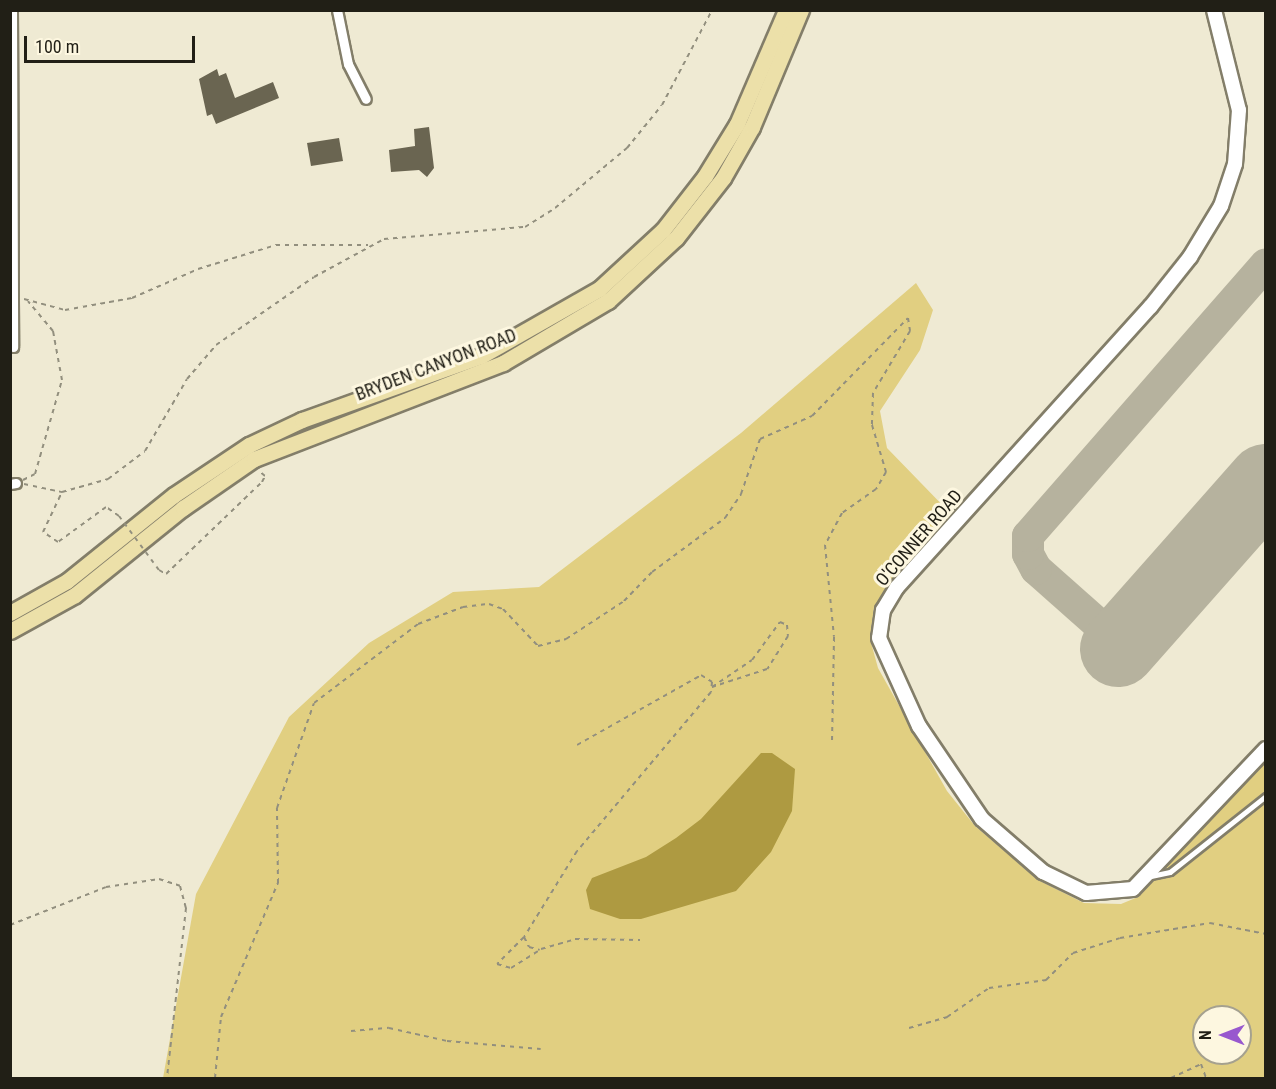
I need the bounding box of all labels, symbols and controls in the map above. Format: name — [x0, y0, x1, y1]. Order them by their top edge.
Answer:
scale bar — [27, 24, 198, 62]
text: 100 m — [35, 36, 79, 57]
street label: BRYDEN CANYON ROAD — [353, 324, 519, 406]
street label: O'CONNER ROAD — [871, 485, 967, 591]
north arrow — [1192, 1005, 1252, 1065]
text: N — [1196, 1030, 1215, 1040]

